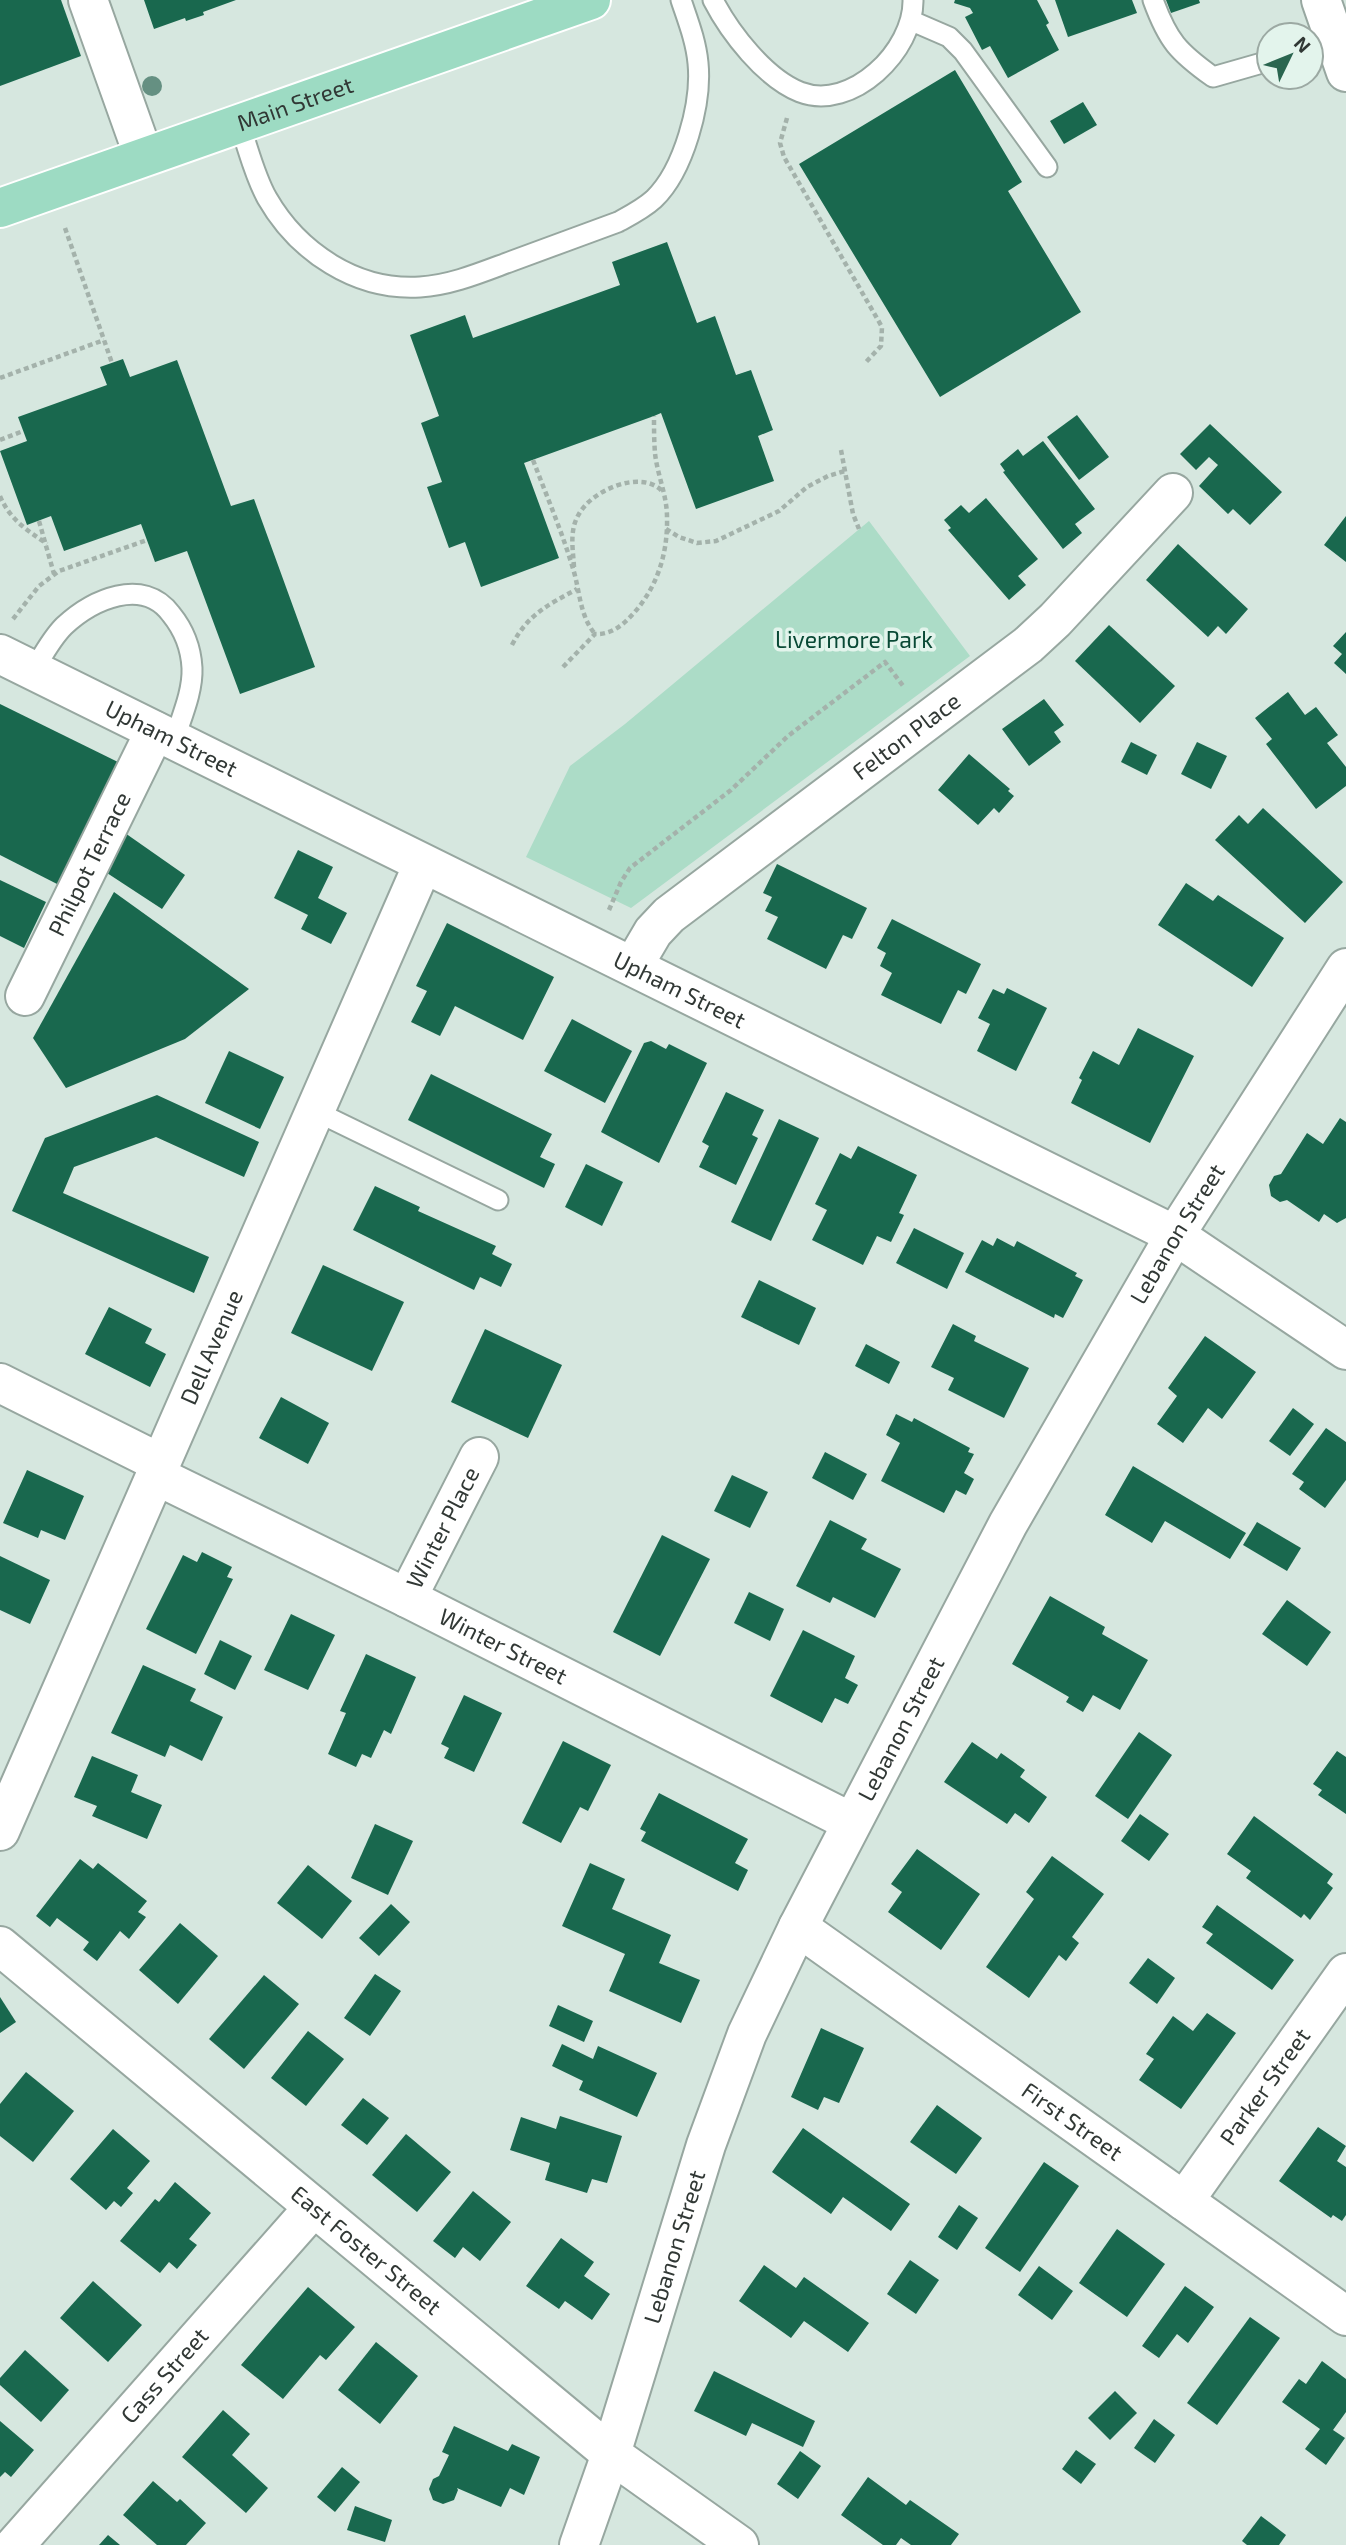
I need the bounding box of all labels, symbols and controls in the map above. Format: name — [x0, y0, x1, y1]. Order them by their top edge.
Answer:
north arrow — [1255, 21, 1325, 91]
text: N — [1290, 31, 1316, 57]
street label: Main Street — [233, 70, 357, 136]
park label: Livermore Park — [775, 625, 933, 653]
street label: Felton Place — [846, 686, 965, 785]
street label: Upham Street — [101, 693, 243, 782]
street label: Philpot Terrace — [42, 787, 136, 940]
street label: Upham Street — [609, 945, 751, 1034]
street label: Lebanon Street — [1123, 1158, 1230, 1308]
street label: Dell Avenue — [173, 1285, 248, 1409]
street label: Winter Place — [399, 1462, 485, 1593]
street label: Winter Street — [435, 1602, 572, 1690]
street label: Lebanon Street — [851, 1651, 950, 1805]
street label: Parker Street — [1213, 2022, 1315, 2150]
street label: First Street — [1017, 2075, 1129, 2166]
street label: Lebanon Street — [637, 2166, 710, 2327]
street label: East Foster Street — [286, 2179, 448, 2320]
street label: Cass Street — [114, 2321, 214, 2429]

